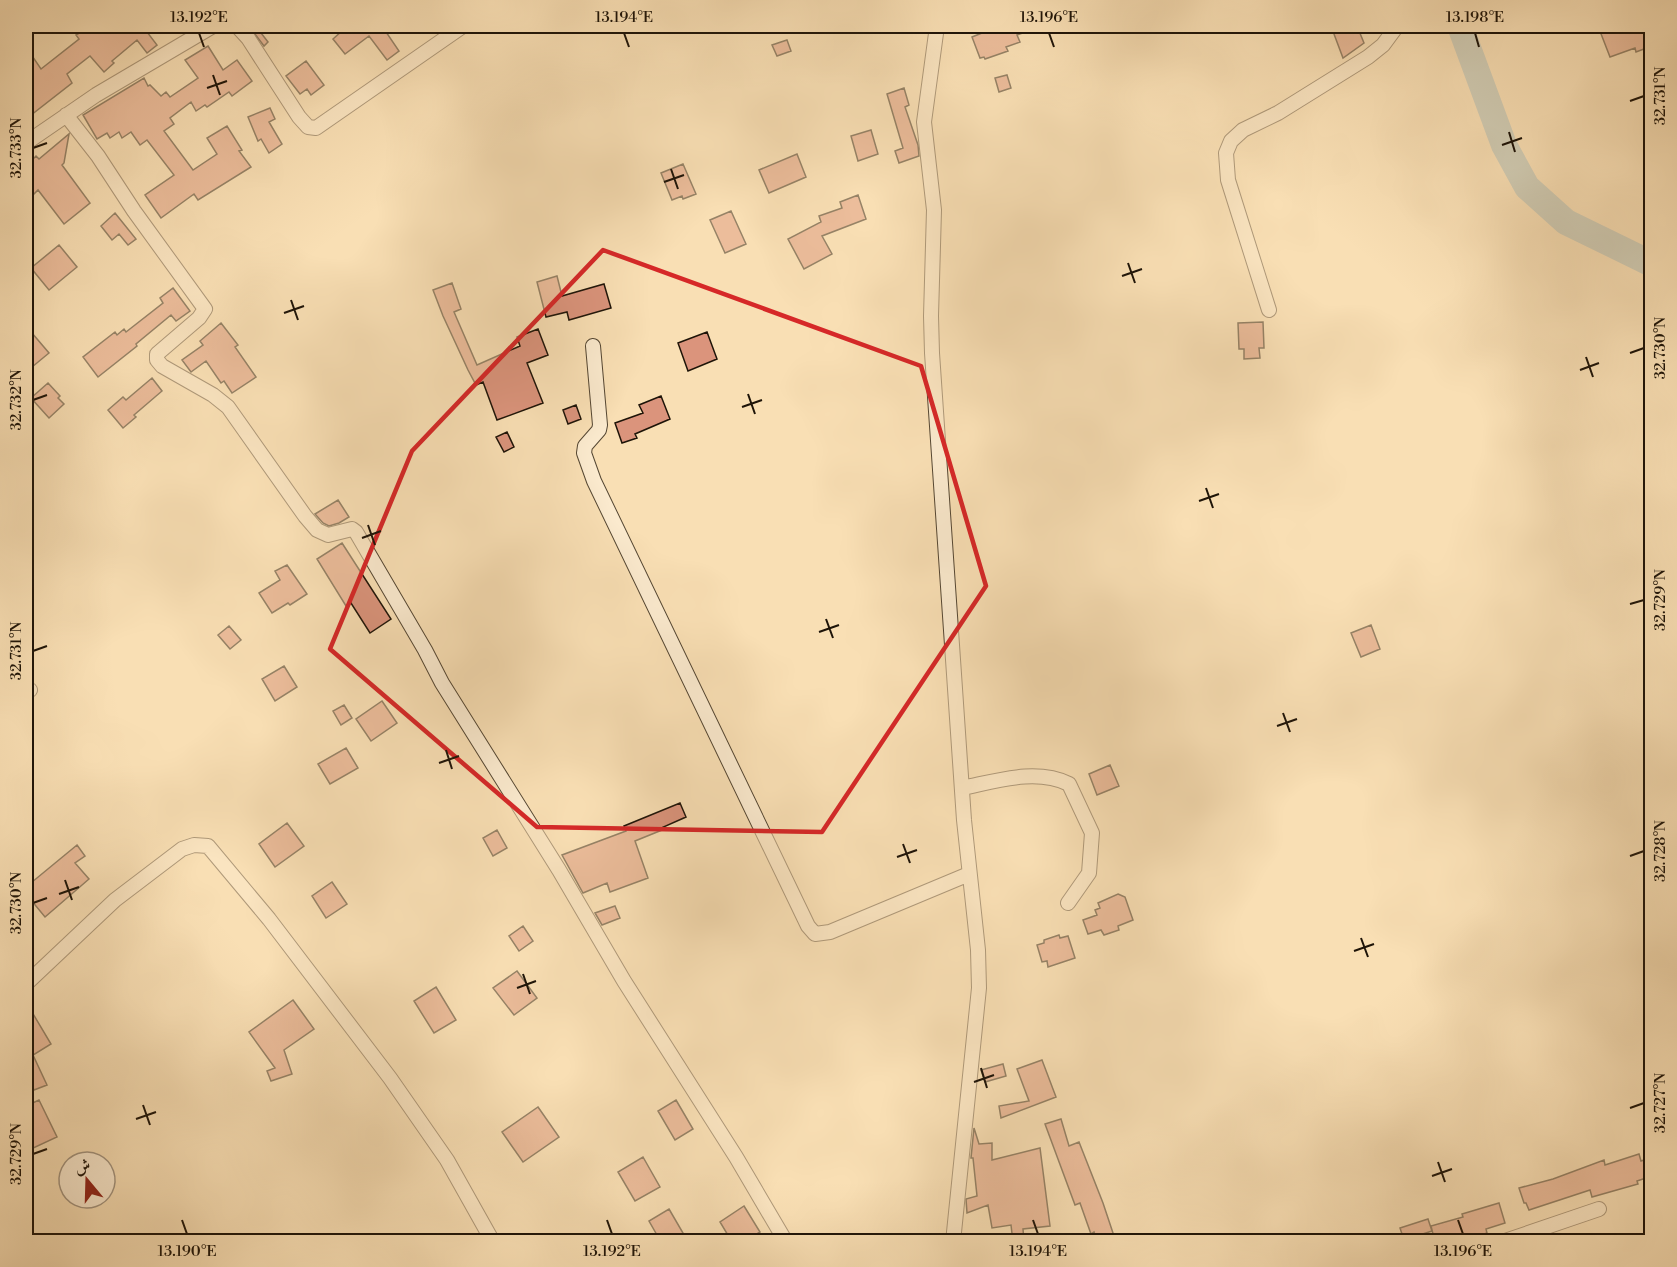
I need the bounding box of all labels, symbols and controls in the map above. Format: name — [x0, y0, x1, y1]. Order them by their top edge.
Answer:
text: 13.192°E — [170, 8, 228, 27]
text: 13.194°E — [595, 8, 653, 27]
text: 13.196°E — [1020, 8, 1078, 27]
text: 13.198°E — [1446, 8, 1504, 27]
text: 32.731°N — [1651, 67, 1670, 125]
text: 32.733°N — [7, 118, 26, 178]
text: 32.730°N — [1651, 317, 1670, 379]
text: 32.732°N — [7, 369, 26, 431]
text: 32.729°N — [1651, 569, 1670, 631]
text: 32.731°N — [7, 622, 26, 680]
text: 32.728°N — [1651, 820, 1670, 882]
text: 32.730°N — [7, 872, 26, 934]
text: 32.727°N — [1651, 1073, 1670, 1133]
text: 32.729°N — [7, 1123, 26, 1185]
north arrow — [57, 1150, 117, 1210]
text: ش — [72, 1155, 93, 1179]
text: 13.190°E — [157, 1242, 217, 1261]
text: 13.192°E — [583, 1242, 641, 1261]
text: 13.194°E — [1009, 1242, 1067, 1261]
text: 13.196°E — [1434, 1242, 1492, 1261]

